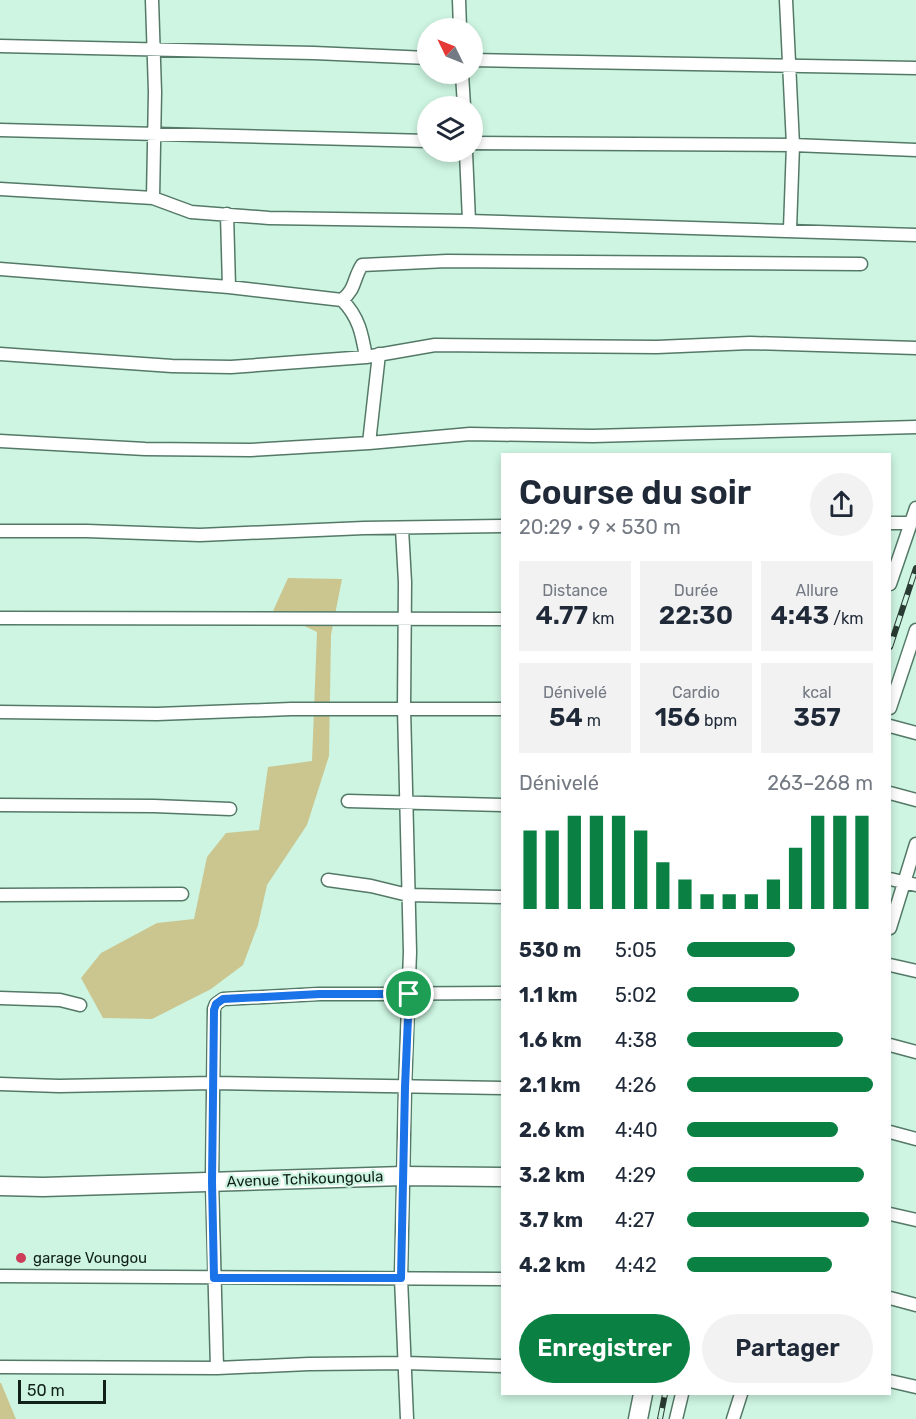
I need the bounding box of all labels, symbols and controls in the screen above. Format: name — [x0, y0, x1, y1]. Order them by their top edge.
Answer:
north arrow — [417, 18, 483, 84]
map controls — [417, 18, 483, 162]
button: layers — [417, 96, 483, 162]
text: Course du soir — [519, 473, 751, 512]
button: share — [810, 473, 873, 536]
text: 20:29 · 9 × 530 m — [519, 515, 681, 539]
text: Distance — [542, 581, 608, 600]
text: Durée — [674, 581, 718, 600]
text: Allure — [795, 581, 839, 600]
text: 4.77 — [536, 600, 588, 631]
text: 22:30 — [659, 600, 733, 631]
text: 4:43 — [771, 600, 829, 631]
text: km — [588, 609, 614, 628]
text: /km — [829, 609, 863, 628]
text: Dénivelé — [543, 683, 607, 702]
text: Cardio — [672, 683, 720, 702]
text: kcal — [802, 683, 832, 702]
text: 54 — [549, 702, 583, 733]
text: 156 — [655, 702, 700, 733]
text: 357 — [793, 702, 841, 733]
text: m — [583, 711, 601, 730]
text: bpm — [700, 711, 737, 730]
text: Dénivelé — [519, 771, 599, 795]
text: 263–268 m — [767, 771, 873, 795]
text: 530 m — [519, 938, 581, 962]
text: 5:05 — [615, 938, 657, 962]
pin — [383, 968, 434, 1019]
icon: arrive — [392, 977, 425, 1010]
text: 1.1 km — [519, 983, 578, 1007]
text: 5:02 — [615, 983, 656, 1007]
text: 1.6 km — [519, 1028, 582, 1052]
text: 4:38 — [615, 1028, 657, 1052]
text: 2.1 km — [519, 1073, 581, 1097]
text: 4:26 — [615, 1073, 656, 1097]
text: 2.6 km — [519, 1118, 585, 1142]
text: 4:40 — [615, 1118, 658, 1142]
text: 3.2 km — [519, 1163, 585, 1187]
text: 4:29 — [615, 1163, 656, 1187]
street label: Avenue Tchikoungoula — [226, 1167, 384, 1191]
text: 3.7 km — [519, 1208, 583, 1232]
text: 4:27 — [615, 1208, 655, 1232]
place label: garage Voungou — [33, 1249, 147, 1267]
marker: garage Voungou — [14, 1251, 28, 1265]
text: 4.2 km — [519, 1253, 585, 1277]
text: 4:42 — [615, 1253, 657, 1277]
button: Enregistrer — [519, 1314, 690, 1383]
button: Partager — [702, 1314, 873, 1383]
scale bar — [18, 1377, 106, 1404]
text: 50 m — [27, 1381, 65, 1400]

